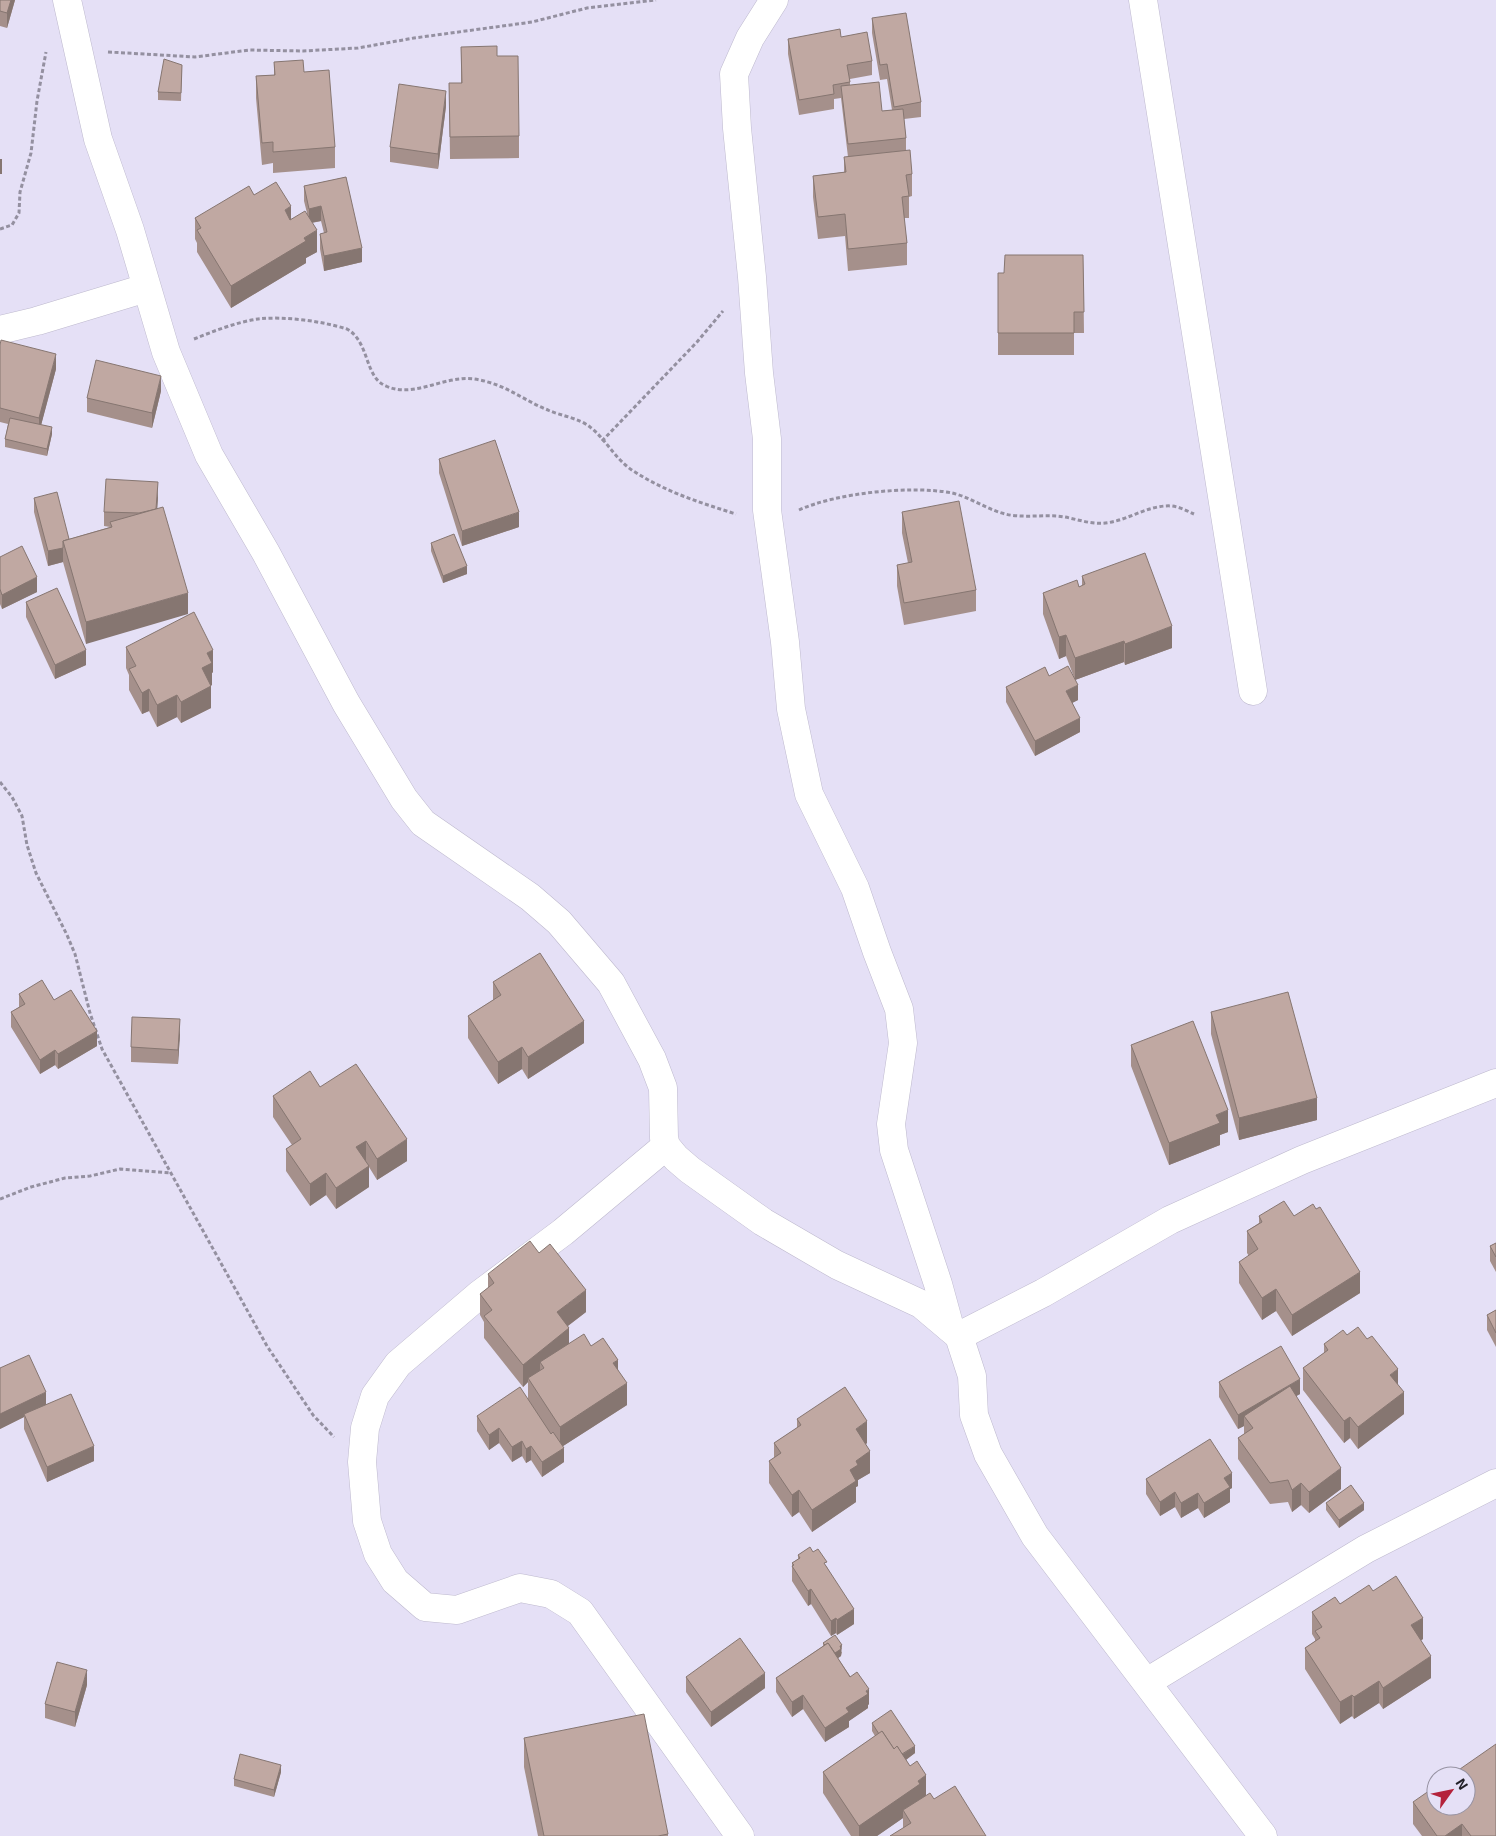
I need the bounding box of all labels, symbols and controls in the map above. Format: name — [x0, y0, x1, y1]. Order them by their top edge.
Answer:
north arrow — [1426, 1766, 1476, 1816]
text: N — [1452, 1775, 1472, 1793]

